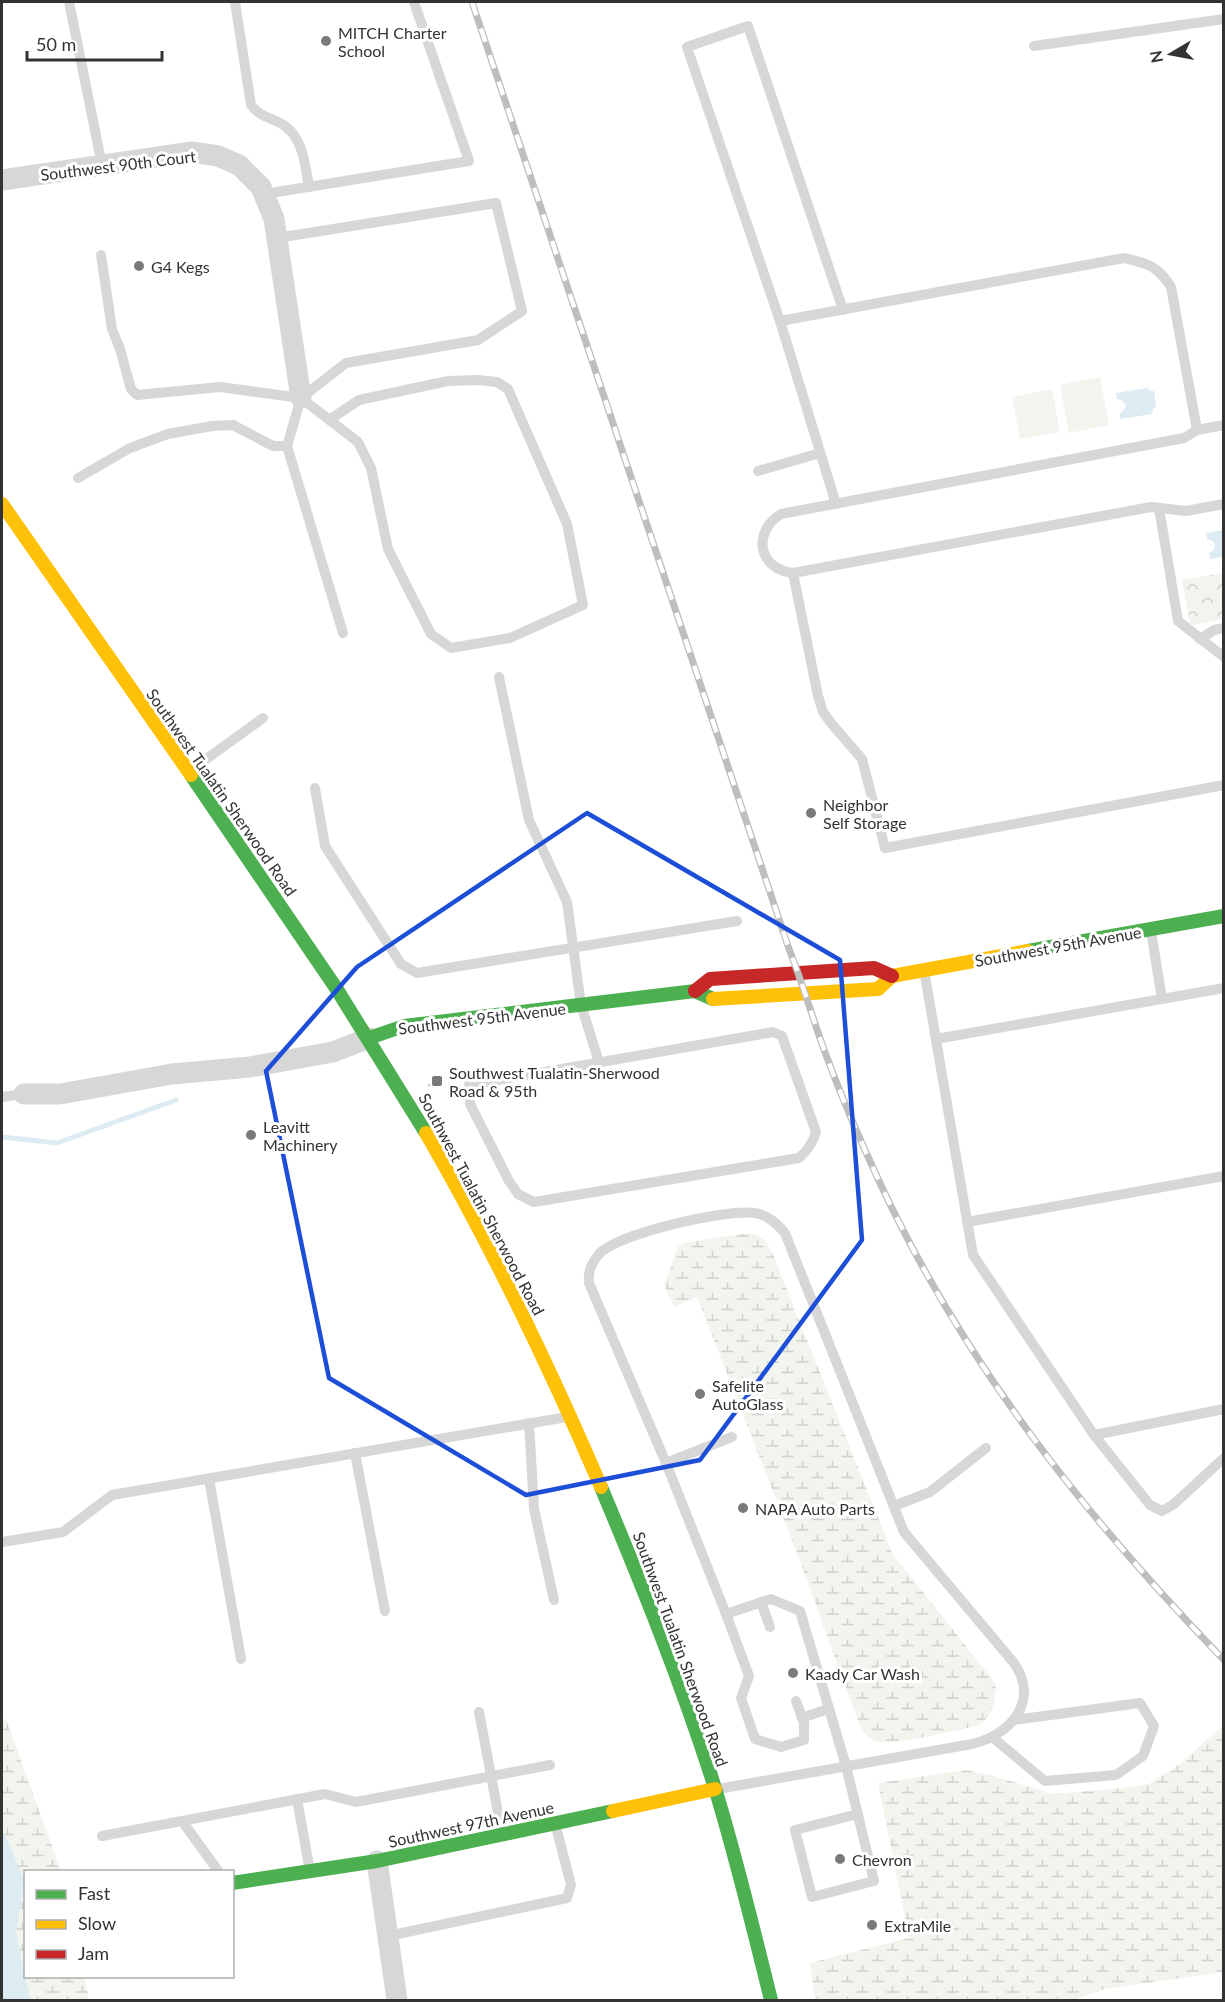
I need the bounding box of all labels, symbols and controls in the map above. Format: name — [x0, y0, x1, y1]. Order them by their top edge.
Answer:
place label: MITCH Charter School — [338, 23, 447, 60]
scale bar — [27, 24, 162, 62]
north arrow — [1141, 24, 1201, 84]
text: 50 m — [36, 33, 76, 55]
marker: MITCH Charter School — [319, 34, 333, 48]
text: N — [1145, 49, 1166, 64]
street label: Southwest 90th Court — [39, 146, 197, 184]
place label: G4 Kegs — [151, 257, 210, 276]
marker: G4 Kegs — [132, 259, 146, 273]
street label: Southwest Tualatin Sherwood Road — [143, 685, 301, 899]
place label: Neighbor Self Storage — [823, 795, 907, 832]
marker: Neighbor Self Storage — [804, 806, 818, 820]
street label: Southwest 95th Avenue — [973, 922, 1143, 970]
street label: Southwest 95th Avenue — [397, 998, 567, 1038]
place label: Southwest Tualatin-Sherwood Road & 95th — [449, 1063, 660, 1100]
marker: Southwest Tualatin-Sherwood Road & 95th — [430, 1074, 444, 1088]
street label: Southwest Tualatin Sherwood Road — [415, 1090, 549, 1318]
place label: Leavitt Machinery — [263, 1117, 338, 1154]
marker: Leavitt Machinery — [244, 1128, 258, 1142]
place label: Safelite AutoGlass — [712, 1376, 783, 1413]
marker: Safelite AutoGlass — [693, 1387, 707, 1401]
place label: NAPA Auto Parts — [755, 1499, 875, 1518]
marker: NAPA Auto Parts — [736, 1501, 750, 1515]
street label: Southwest Tualatin Sherwood Road — [630, 1529, 732, 1769]
place label: Kaady Car Wash — [805, 1664, 920, 1683]
marker: Kaady Car Wash — [786, 1666, 800, 1680]
street label: Southwest 97th Avenue — [387, 1797, 555, 1851]
place label: Chevron — [852, 1850, 912, 1869]
marker: Chevron — [833, 1852, 847, 1866]
legend — [24, 1870, 234, 1978]
text: Fast — [78, 1882, 111, 1904]
text: Slow — [78, 1912, 116, 1934]
place label: ExtraMile — [884, 1916, 951, 1935]
marker: ExtraMile — [865, 1918, 879, 1932]
text: Jam — [78, 1942, 109, 1964]

